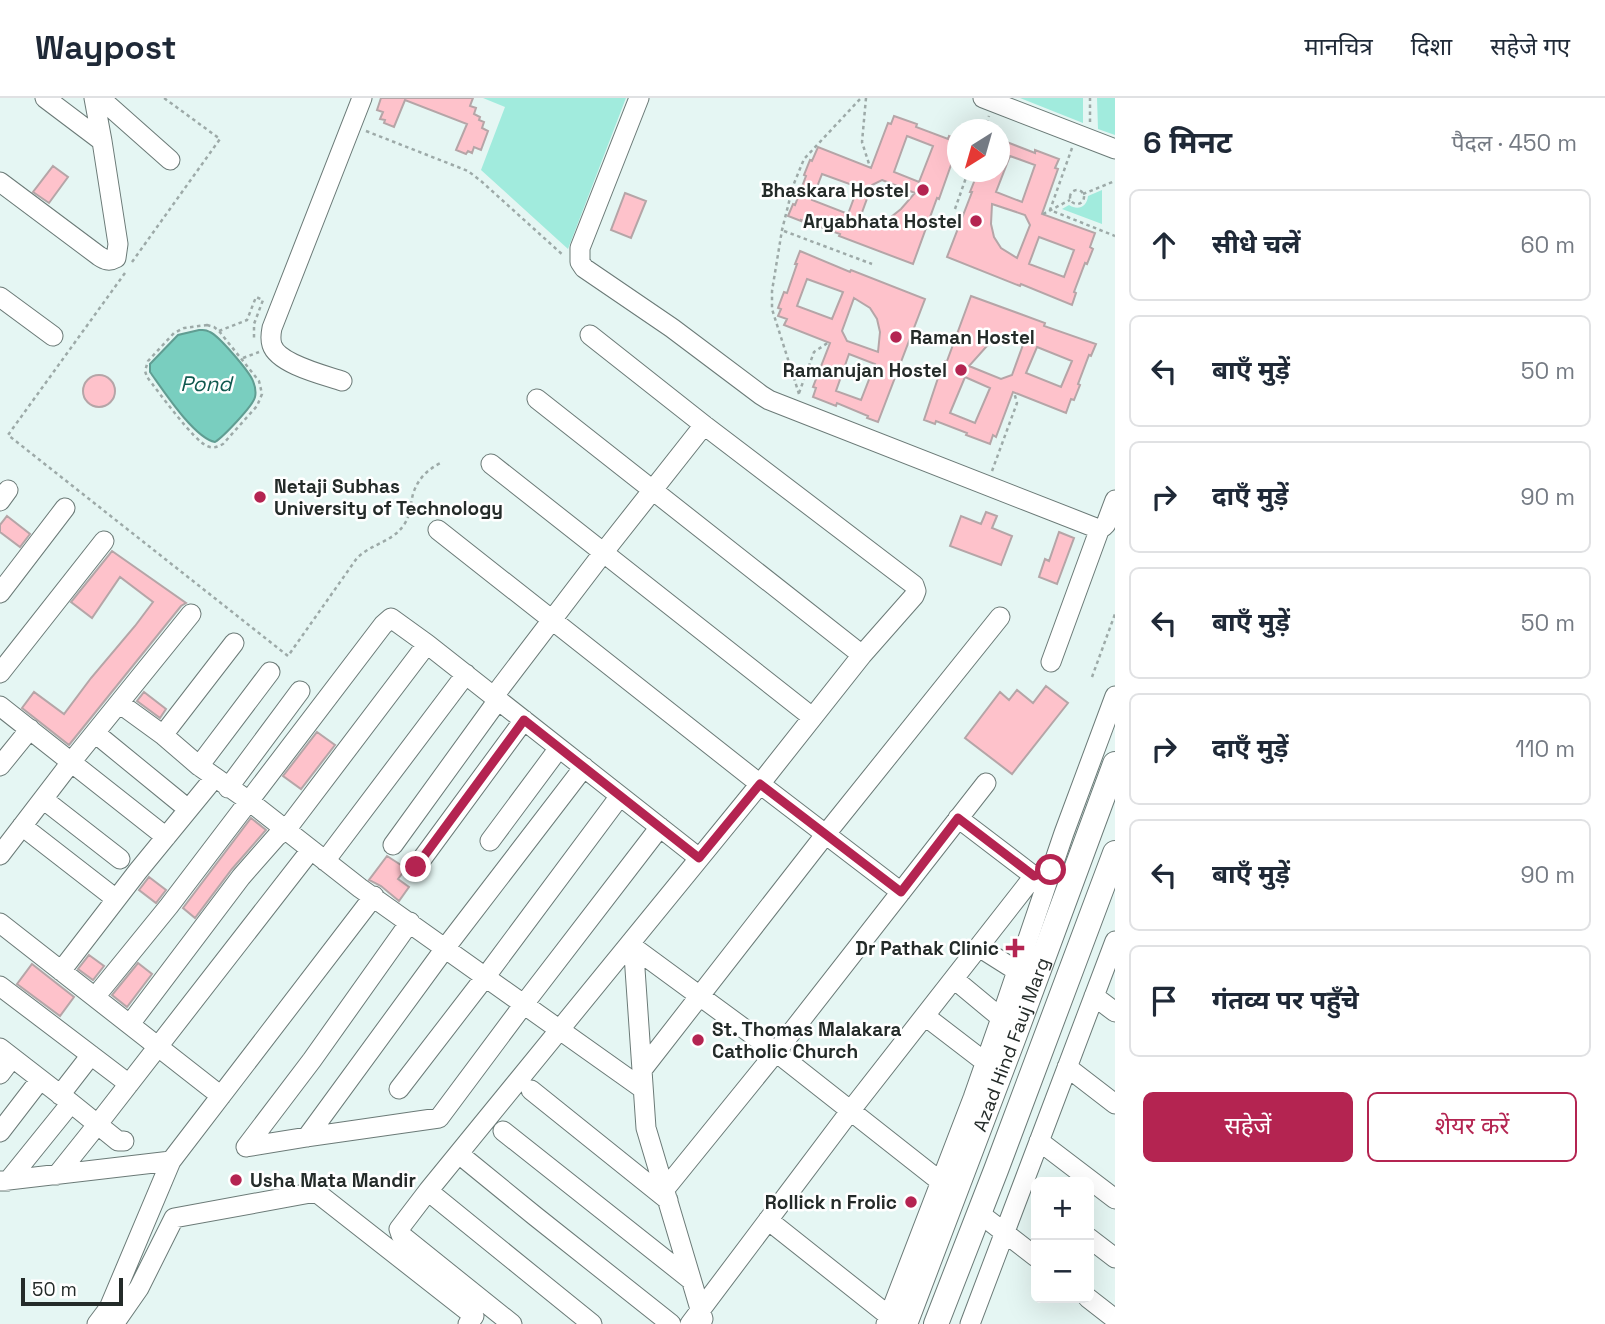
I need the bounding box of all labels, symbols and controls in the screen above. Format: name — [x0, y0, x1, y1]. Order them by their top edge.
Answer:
text: Waypost — [35, 27, 177, 69]
text: मानचित्र — [1304, 31, 1373, 62]
text: दिशा — [1411, 31, 1452, 62]
text: सहेजे गए — [1490, 31, 1570, 62]
north arrow — [947, 119, 1010, 182]
text: 6 मिनट — [1143, 123, 1232, 162]
text: पैदल · 450 m — [1451, 128, 1577, 158]
place label: Bhaskara Hostel — [761, 178, 909, 203]
marker: Bhaskara Hostel — [915, 182, 931, 198]
place label: Aryabhata Hostel — [803, 209, 962, 234]
marker: Aryabhata Hostel — [968, 213, 984, 229]
icon: ahead — [1145, 226, 1183, 264]
text: सीधे चलें — [1212, 227, 1301, 261]
text: 60 m — [1520, 230, 1575, 260]
place label: Raman Hostel — [910, 325, 1035, 350]
marker: Raman Hostel — [888, 329, 904, 345]
icon: left — [1145, 352, 1183, 390]
text: बाएँ मुड़ें — [1212, 353, 1290, 387]
text: 50 m — [1521, 356, 1575, 386]
place label: Ramanujan Hostel — [783, 358, 947, 383]
marker: Ramanujan Hostel — [953, 362, 969, 378]
water label: Pond — [180, 370, 234, 397]
place label: Netaji Subhas University of Technology — [274, 474, 503, 521]
icon: right — [1145, 478, 1183, 516]
text: दाएँ मुड़ें — [1212, 479, 1288, 513]
text: 90 m — [1520, 482, 1575, 512]
marker: Netaji Subhas University of Technology — [252, 489, 268, 505]
icon: left — [1145, 604, 1183, 642]
text: बाएँ मुड़ें — [1212, 605, 1290, 639]
text: 50 m — [1521, 608, 1575, 638]
icon: right — [1145, 730, 1183, 768]
text: दाएँ मुड़ें — [1212, 731, 1288, 765]
text: 110 m — [1515, 734, 1575, 764]
route end — [400, 851, 431, 882]
route start — [1035, 854, 1066, 885]
icon: left — [1145, 856, 1183, 894]
text: बाएँ मुड़ें — [1212, 857, 1290, 891]
text: 90 m — [1520, 860, 1575, 890]
place label: Dr Pathak Clinic — [855, 936, 999, 961]
marker: Dr Pathak Clinic — [1005, 938, 1025, 958]
street label: Azad Hind Fauj Marg — [967, 954, 1055, 1135]
icon: arrive — [1145, 982, 1183, 1020]
text: गंतव्य पर पहुँचे — [1212, 983, 1359, 1017]
place label: St. Thomas Malakara Catholic Church — [712, 1017, 902, 1064]
marker: St. Thomas Malakara Catholic Church — [690, 1032, 706, 1048]
button: सहेजें — [1143, 1092, 1353, 1162]
button: शेयर करें — [1367, 1092, 1577, 1162]
place label: Usha Mata Mandir — [250, 1168, 416, 1193]
marker: Usha Mata Mandir — [228, 1172, 244, 1188]
map controls — [1031, 1177, 1094, 1303]
button: + — [1031, 1177, 1094, 1240]
place label: Rollick n Frolic — [765, 1190, 897, 1215]
marker: Rollick n Frolic — [903, 1194, 919, 1210]
button: − — [1031, 1240, 1094, 1303]
scale bar — [21, 1275, 122, 1307]
text: 50 m — [32, 1277, 77, 1302]

